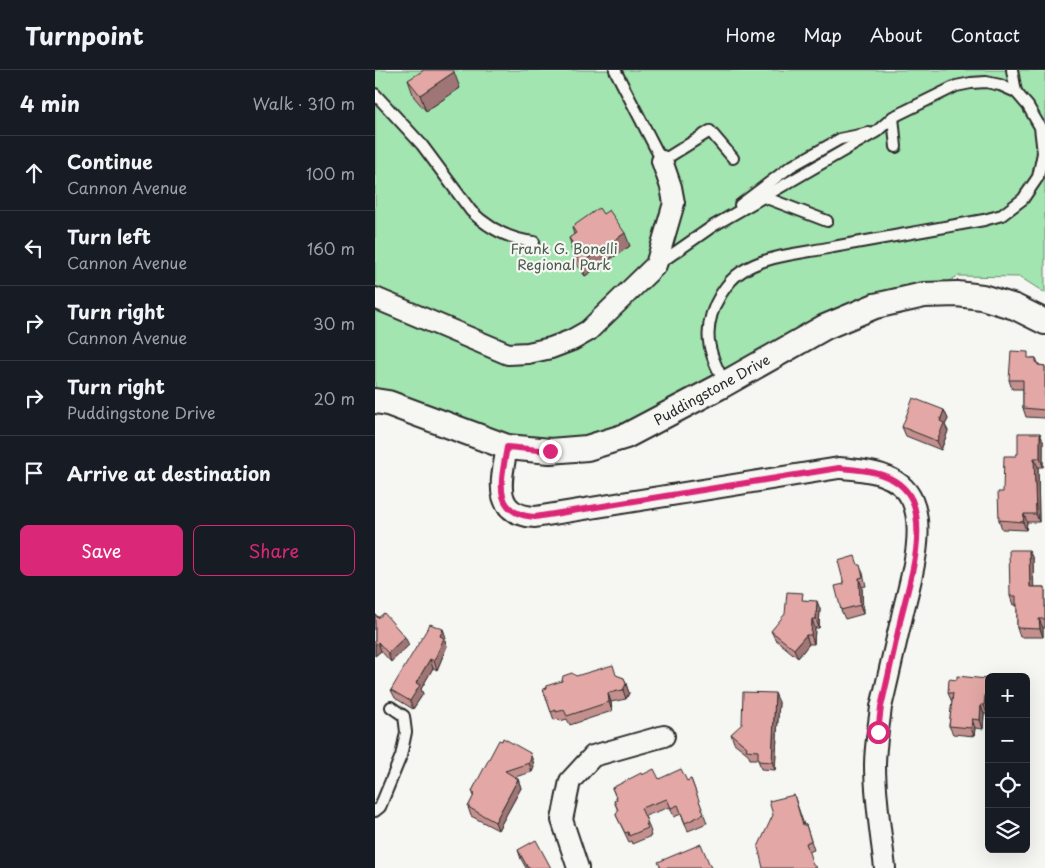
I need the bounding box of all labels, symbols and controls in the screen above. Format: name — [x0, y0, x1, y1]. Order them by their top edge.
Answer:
text: Turnpoint — [25, 17, 144, 53]
text: Home — [725, 21, 775, 48]
text: Map — [803, 21, 842, 48]
text: About — [870, 21, 922, 48]
text: Contact — [950, 21, 1020, 48]
text: 4 min — [20, 87, 80, 119]
text: Walk · 310 m — [253, 91, 355, 115]
text: Continue — [67, 147, 153, 175]
icon: ahead — [20, 159, 48, 187]
text: 100 m — [306, 161, 355, 185]
text: Cannon Avenue — [67, 175, 187, 199]
text: Turn left — [67, 222, 151, 250]
icon: left — [20, 234, 48, 262]
text: 160 m — [307, 236, 355, 260]
park label: Frank G. Bonelli Regional Park — [510, 238, 618, 275]
text: Cannon Avenue — [67, 250, 187, 274]
text: Turn right — [67, 297, 165, 325]
icon: right — [20, 309, 48, 337]
text: 30 m — [313, 311, 355, 335]
text: Cannon Avenue — [67, 325, 187, 349]
street label: Puddingstone Drive — [650, 349, 774, 430]
text: Turn right — [67, 372, 165, 400]
icon: right — [20, 384, 48, 412]
text: 20 m — [314, 386, 355, 410]
text: Puddingstone Drive — [67, 400, 215, 424]
route end — [539, 440, 562, 463]
icon: arrive — [20, 459, 48, 487]
text: Arrive at destination — [67, 459, 271, 487]
button: Save — [20, 525, 183, 576]
button: Share — [193, 525, 355, 576]
map controls — [985, 673, 1030, 853]
button: + — [985, 673, 1030, 718]
button: − — [985, 718, 1030, 763]
route start — [867, 721, 890, 744]
button: locate — [985, 763, 1030, 808]
button: layers — [985, 808, 1030, 853]

